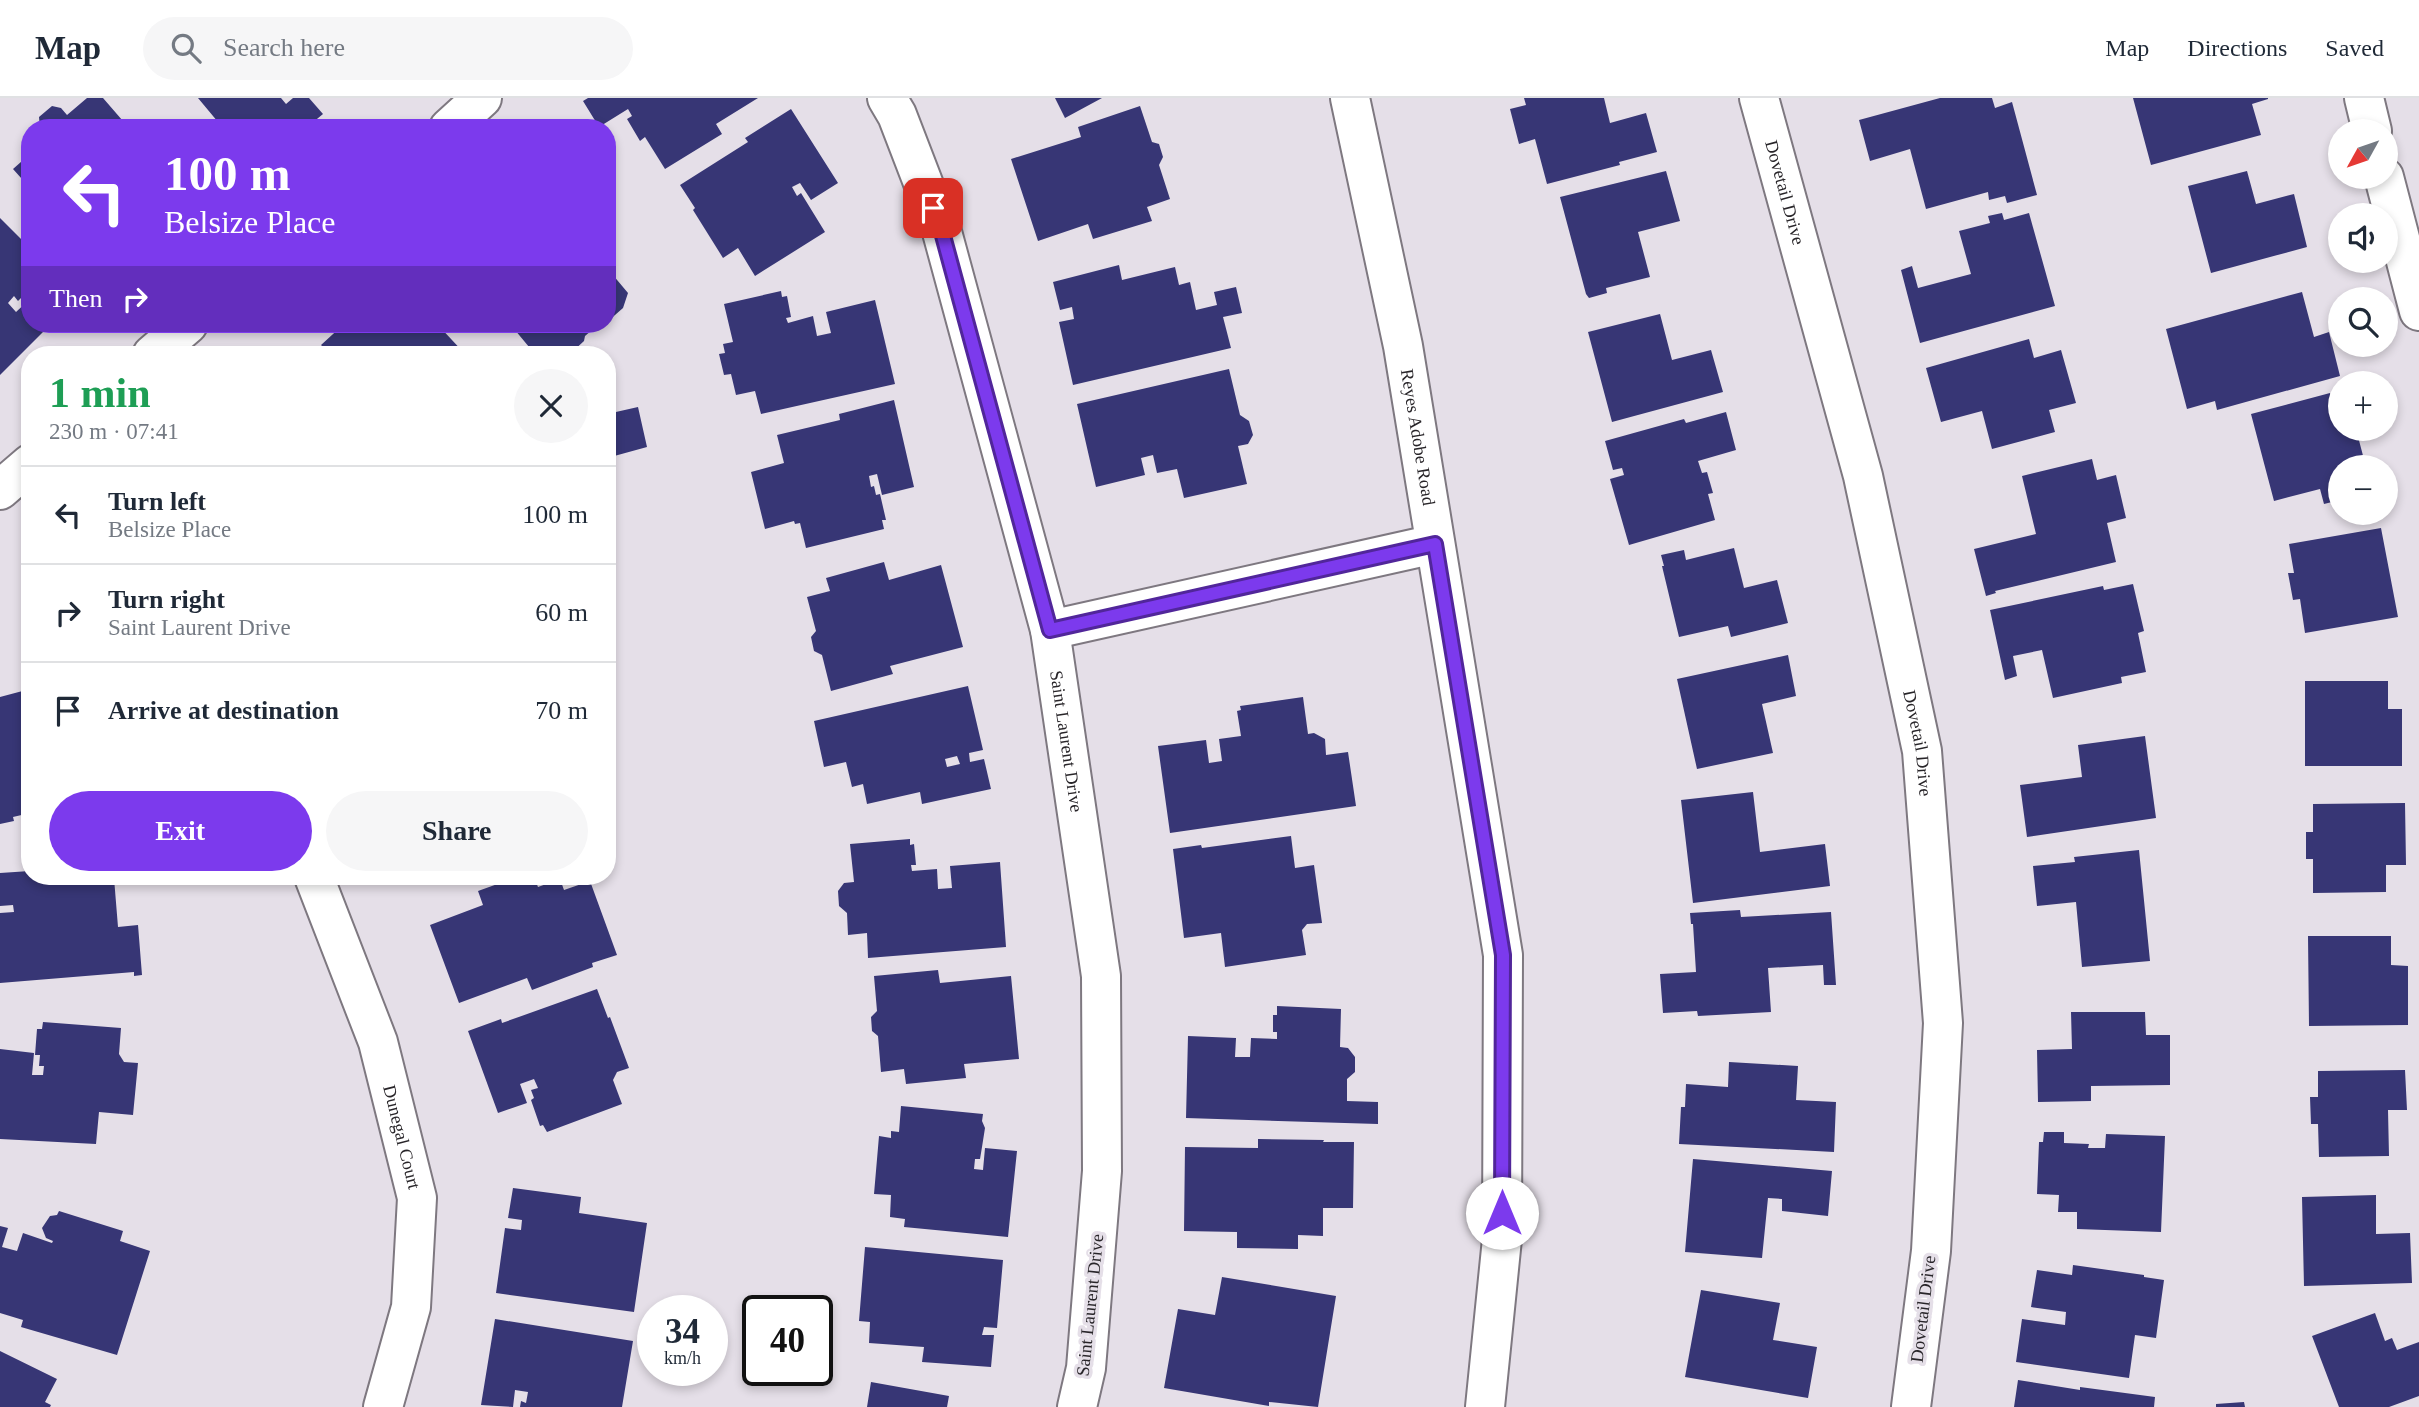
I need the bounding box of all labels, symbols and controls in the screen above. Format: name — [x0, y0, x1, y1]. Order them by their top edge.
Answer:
search box — [143, 17, 633, 80]
icon: search — [167, 29, 205, 67]
text: Map — [35, 30, 101, 66]
text: Search here — [223, 33, 345, 62]
text: Map — [2105, 35, 2149, 61]
text: Directions — [2187, 35, 2287, 61]
text: Saved — [2325, 35, 2384, 61]
north arrow — [2328, 119, 2398, 189]
map controls — [2328, 119, 2398, 525]
street label: Dovetail Drive — [1761, 138, 1809, 247]
text: 100 m — [164, 146, 291, 201]
icon: left — [49, 147, 140, 238]
pin — [903, 178, 963, 238]
icon: arrive — [914, 189, 952, 227]
button: sound — [2328, 203, 2398, 273]
text: Belsize Place — [164, 204, 335, 240]
icon: right — [116, 280, 154, 318]
text: Then — [49, 284, 102, 313]
button: search — [2328, 287, 2398, 357]
street label: Reyes Adobe Road — [1397, 367, 1439, 507]
button: close — [514, 369, 588, 443]
text: 1 min — [49, 370, 151, 416]
button: + — [2328, 371, 2398, 441]
text: 230 m · 07:41 — [49, 419, 179, 444]
button: − — [2328, 455, 2398, 525]
text: Turn left — [108, 487, 206, 516]
icon: left — [49, 496, 87, 534]
text: 100 m — [522, 500, 588, 529]
text: Belsize Place — [108, 517, 231, 542]
text: Turn right — [108, 585, 225, 614]
icon: right — [49, 594, 87, 632]
text: 60 m — [535, 598, 588, 627]
text: Saint Laurent Drive — [108, 615, 291, 640]
street label: Saint Laurent Drive — [1046, 669, 1087, 814]
street label: Dovetail Drive — [1899, 688, 1935, 797]
icon: arrive — [49, 692, 87, 730]
text: Arrive at destination — [108, 696, 339, 725]
text: 70 m — [535, 696, 588, 725]
button: Exit — [49, 791, 312, 871]
button: Share — [326, 791, 588, 871]
street label: Dunegal Court — [379, 1083, 424, 1191]
position arrow — [1465, 1176, 1539, 1250]
street label: Saint Laurent Drive — [1073, 1233, 1107, 1377]
street label: Dovetail Drive — [1907, 1254, 1939, 1364]
speed limit sign: 40 — [742, 1295, 833, 1386]
text: 34 — [665, 1312, 700, 1351]
text: km/h — [664, 1348, 701, 1368]

